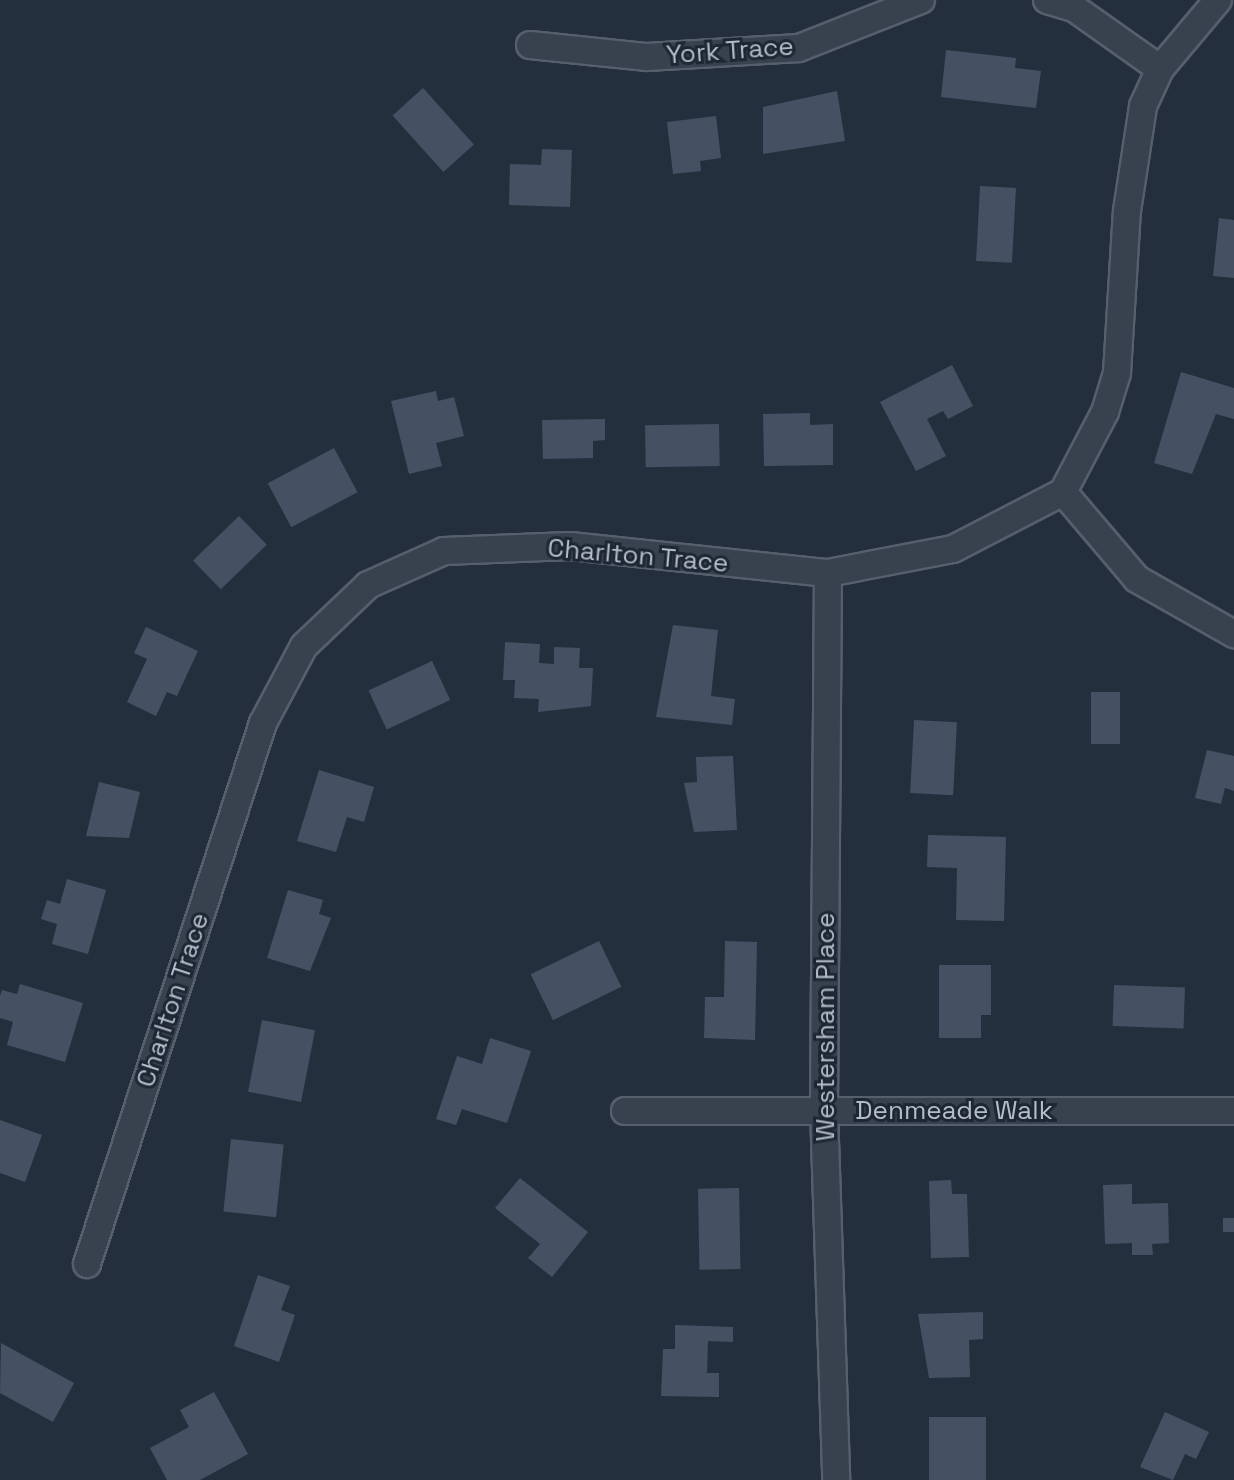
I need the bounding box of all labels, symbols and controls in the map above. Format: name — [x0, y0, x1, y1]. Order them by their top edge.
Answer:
street label: York Trace — [665, 31, 795, 71]
street label: Charlton Trace — [546, 533, 730, 579]
street label: Charlton Trace — [130, 909, 216, 1091]
street label: Westersham Place — [810, 913, 842, 1141]
street label: Denmeade Walk — [855, 1095, 1053, 1127]

